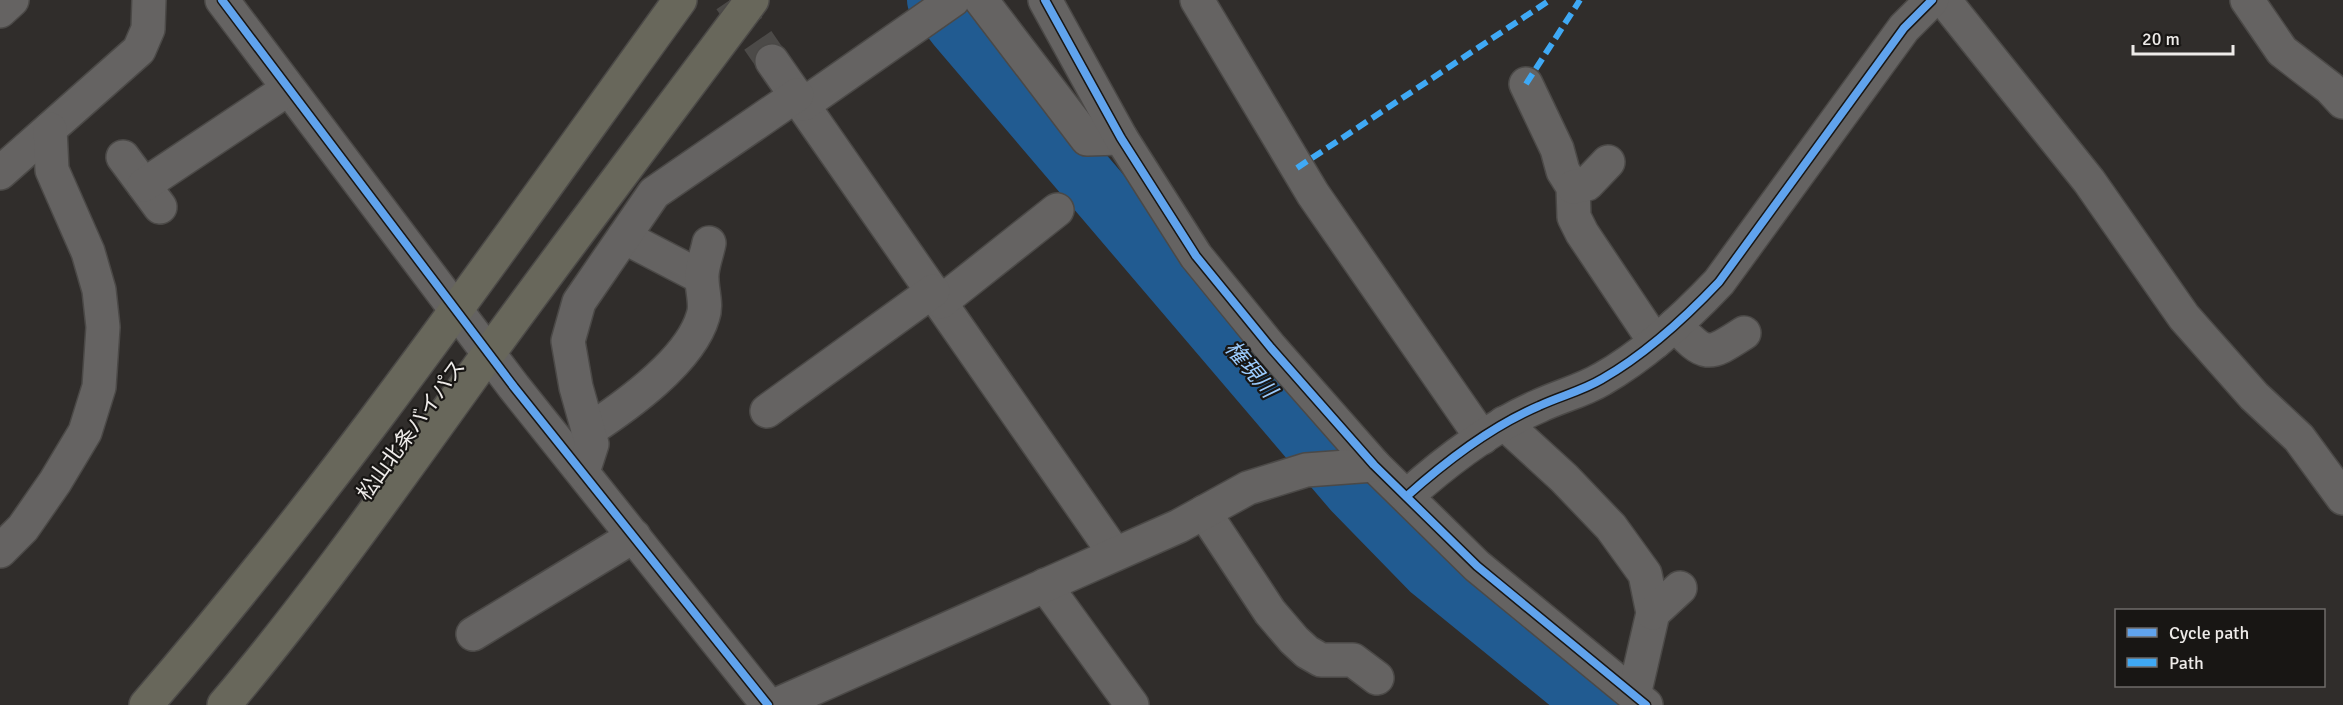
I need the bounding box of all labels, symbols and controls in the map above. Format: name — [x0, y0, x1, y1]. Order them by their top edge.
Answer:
scale bar — [2133, 18, 2234, 56]
text: 20 m — [2142, 28, 2180, 50]
water label: 権現川 — [1219, 335, 1284, 404]
street label: 松山北条バイパス — [351, 355, 471, 505]
legend — [2115, 609, 2325, 687]
text: Cycle path — [2169, 622, 2249, 644]
text: Path — [2169, 652, 2204, 674]

